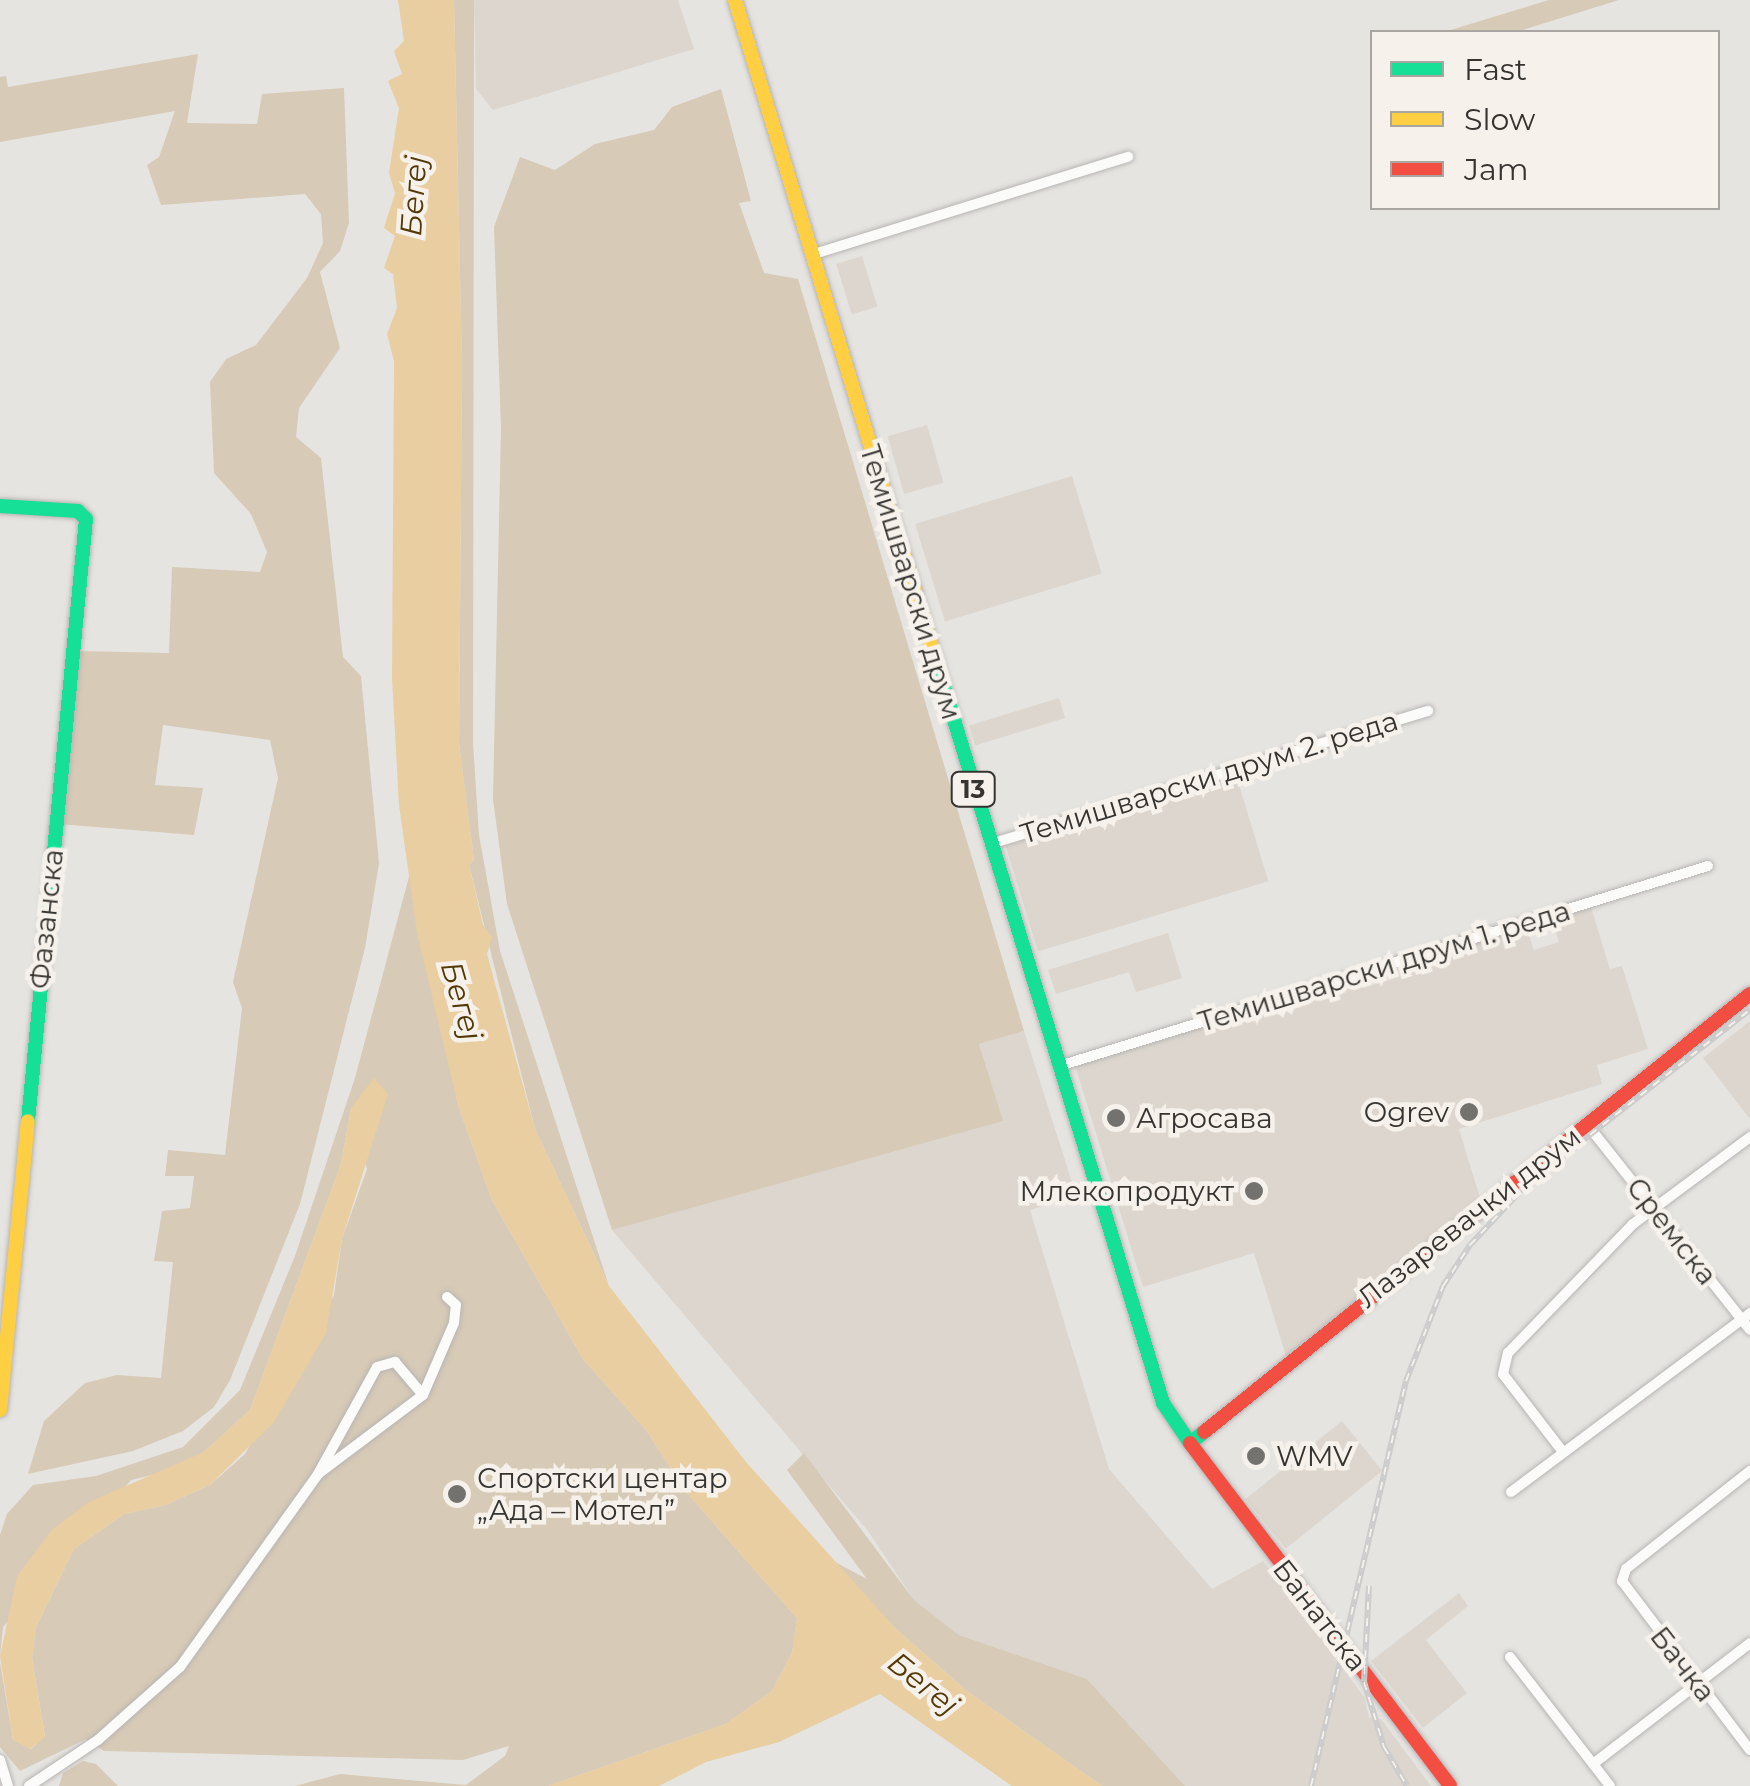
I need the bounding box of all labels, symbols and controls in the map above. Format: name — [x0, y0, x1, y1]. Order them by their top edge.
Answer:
legend — [1370, 30, 1720, 210]
text: Fast — [1464, 51, 1527, 88]
text: Slow — [1464, 101, 1535, 138]
text: Jam — [1464, 151, 1529, 188]
water label: Бегеј — [393, 154, 435, 238]
street label: Темишварски друм — [853, 441, 969, 723]
street label: Темишварски друм 2. реда — [1016, 703, 1402, 851]
road number: 13 — [950, 769, 996, 809]
street label: Фазанска — [22, 848, 70, 990]
street label: Темишварски друм 1. реда — [1194, 893, 1574, 1039]
water label: Бегеј — [433, 957, 489, 1045]
place label: Ogrev — [1364, 1095, 1449, 1129]
place label: Агросава — [1136, 1101, 1273, 1135]
marker: Ogrev — [1458, 1101, 1480, 1123]
marker: Агросава — [1105, 1107, 1127, 1129]
street label: Лазаревачки друм — [1351, 1119, 1587, 1315]
street label: Сремска — [1620, 1171, 1724, 1291]
place label: Млекопродукт — [1020, 1174, 1234, 1208]
marker: Млекопродукт — [1243, 1180, 1265, 1202]
place label: WMV — [1276, 1439, 1353, 1473]
marker: WMV — [1245, 1445, 1267, 1467]
place label: Спортски центар „Ада – Мотел” — [477, 1461, 728, 1527]
marker: Спортски центар „Ада – Мотел” — [446, 1483, 468, 1505]
street label: Банатска — [1266, 1552, 1374, 1678]
street label: Бачка — [1643, 1620, 1723, 1708]
water label: Бегеј — [880, 1645, 966, 1723]

